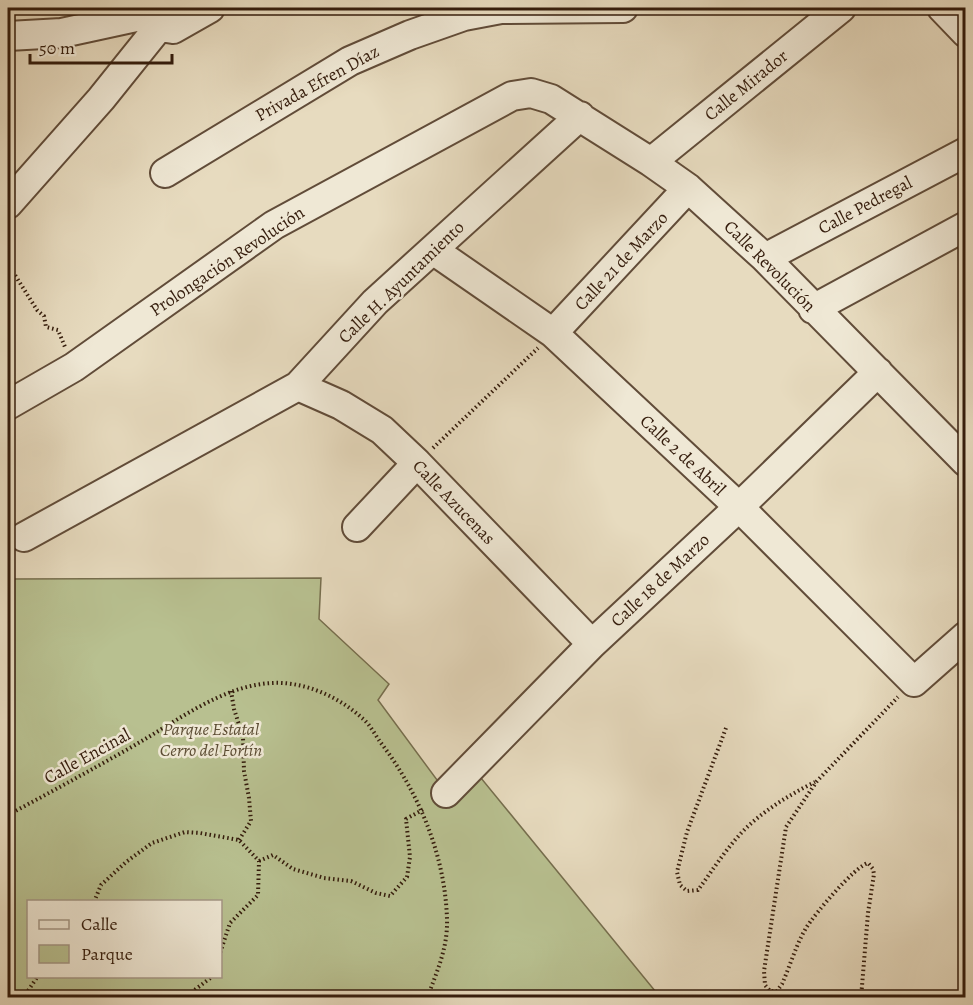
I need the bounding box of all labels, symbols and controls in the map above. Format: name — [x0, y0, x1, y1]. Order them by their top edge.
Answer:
scale bar — [30, 27, 172, 65]
text: 50 m — [39, 36, 75, 60]
street label: Privada Efren Díaz — [251, 39, 383, 127]
street label: Calle Mirador — [699, 44, 793, 126]
street label: Calle Pedregal — [814, 170, 917, 240]
street label: Prolongación Revolución — [145, 200, 309, 322]
street label: Calle 21 de Marzo — [569, 206, 673, 316]
street label: Calle H. Ayuntamiento — [333, 215, 469, 349]
street label: Calle Revolución — [719, 215, 821, 317]
street label: Calle 2 de Abril — [635, 409, 732, 501]
street label: Calle Azucenas — [407, 454, 501, 550]
street label: Calle 18 de Marzo — [605, 528, 715, 632]
park label: Parque Estatal Cerro del Fortín — [160, 717, 262, 762]
street label: Calle Encinal — [39, 722, 135, 790]
legend — [27, 900, 222, 978]
text: Calle — [81, 912, 118, 936]
text: Parque — [81, 942, 133, 966]

